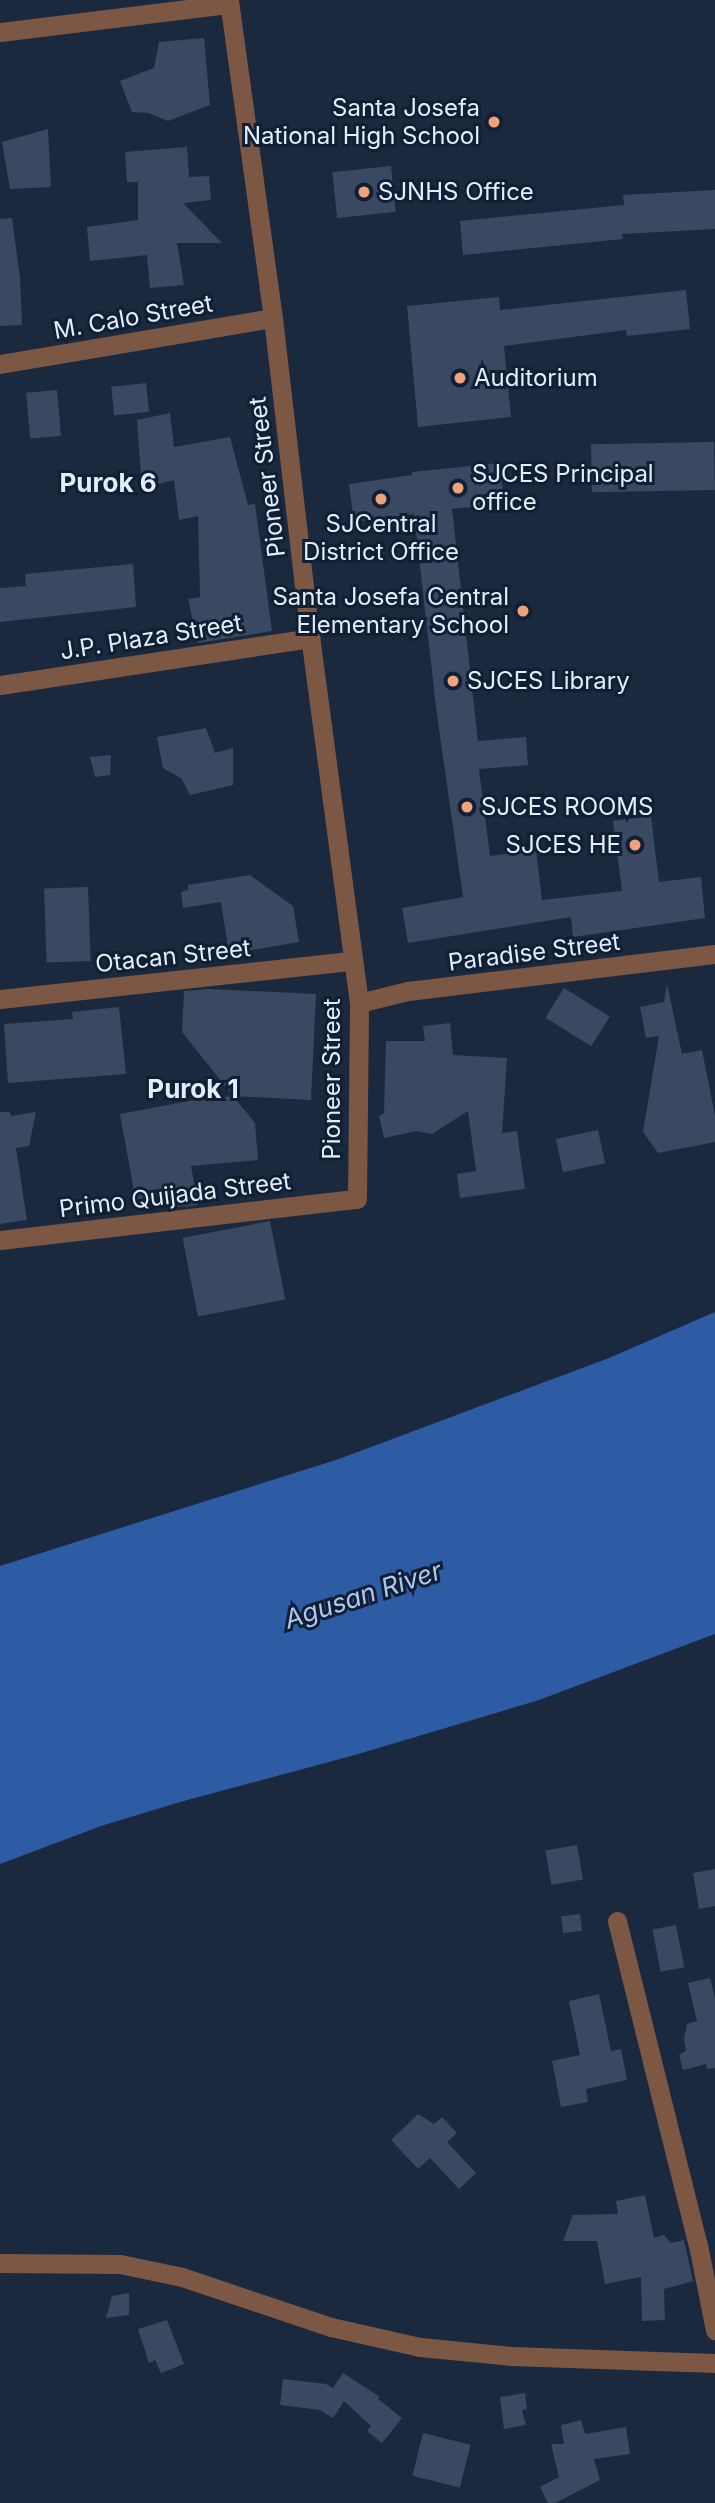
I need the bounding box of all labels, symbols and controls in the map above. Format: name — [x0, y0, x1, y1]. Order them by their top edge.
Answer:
place label: Santa Josefa National High School — [243, 94, 480, 150]
marker: Santa Josefa National High School — [486, 114, 502, 130]
place label: SJNHS Office — [378, 178, 534, 206]
marker: SJNHS Office — [356, 184, 372, 200]
street label: M. Calo Street — [51, 289, 215, 345]
place label: Auditorium — [474, 364, 598, 392]
marker: Auditorium — [452, 370, 468, 386]
street label: Pioneer Street — [243, 395, 291, 559]
place label: SJCES Principal office — [472, 460, 654, 516]
district label: Purok 6 — [59, 467, 157, 499]
marker: SJCES Principal office — [450, 480, 466, 496]
marker: SJCentral District Office — [373, 491, 389, 507]
place label: SJCentral District Office — [303, 510, 459, 566]
place label: Santa Josefa Central Elementary School — [272, 583, 509, 639]
marker: Santa Josefa Central Elementary School — [515, 603, 531, 619]
street label: J.P. Plaza Street — [58, 608, 244, 666]
place label: SJCES Library — [467, 667, 630, 695]
marker: SJCES Library — [445, 673, 461, 689]
place label: SJCES ROOMS — [481, 793, 653, 821]
marker: SJCES ROOMS — [459, 799, 475, 815]
place label: SJCES HE — [506, 831, 621, 859]
marker: SJCES HE — [627, 837, 643, 853]
street label: Paradise Street — [446, 927, 622, 977]
street label: Otacan Street — [94, 934, 252, 978]
street label: Pioneer Street — [318, 998, 346, 1160]
district label: Purok 1 — [147, 1073, 239, 1105]
street label: Primo Quijada Street — [58, 1167, 292, 1223]
water label: Agusan River — [280, 1555, 446, 1635]

